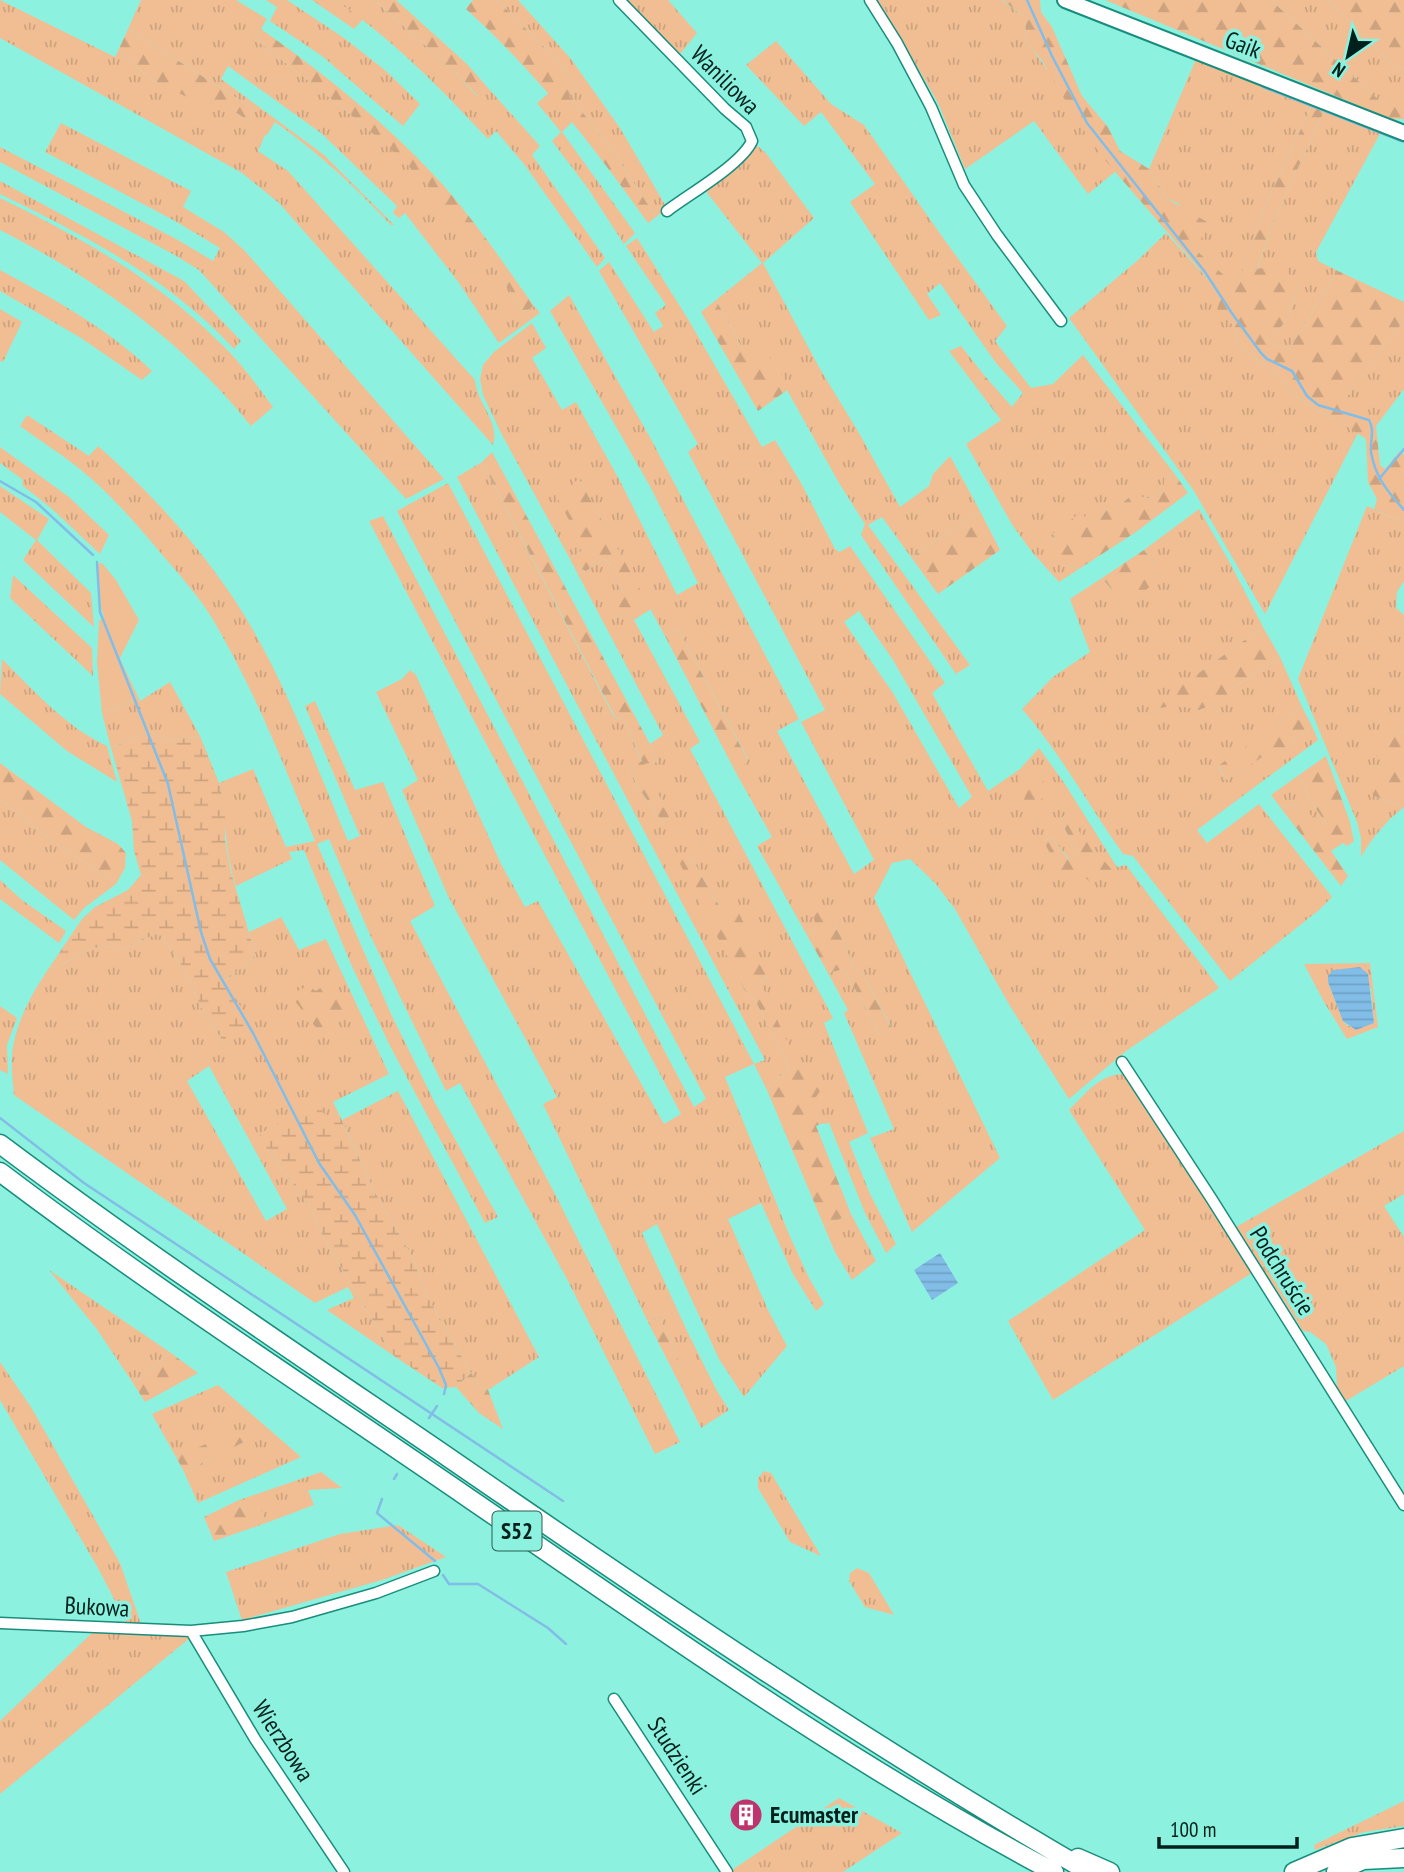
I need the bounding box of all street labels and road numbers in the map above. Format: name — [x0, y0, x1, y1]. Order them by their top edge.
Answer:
street label: Gaik — [1221, 24, 1266, 66]
street label: Waniliowa — [684, 39, 766, 121]
street label: Podchruście — [1243, 1221, 1322, 1321]
road number: S52 — [492, 1512, 542, 1550]
street label: Bukowa — [64, 1589, 130, 1624]
street label: Wierzbowa — [246, 1694, 321, 1787]
street label: Studzienki — [641, 1711, 714, 1800]

